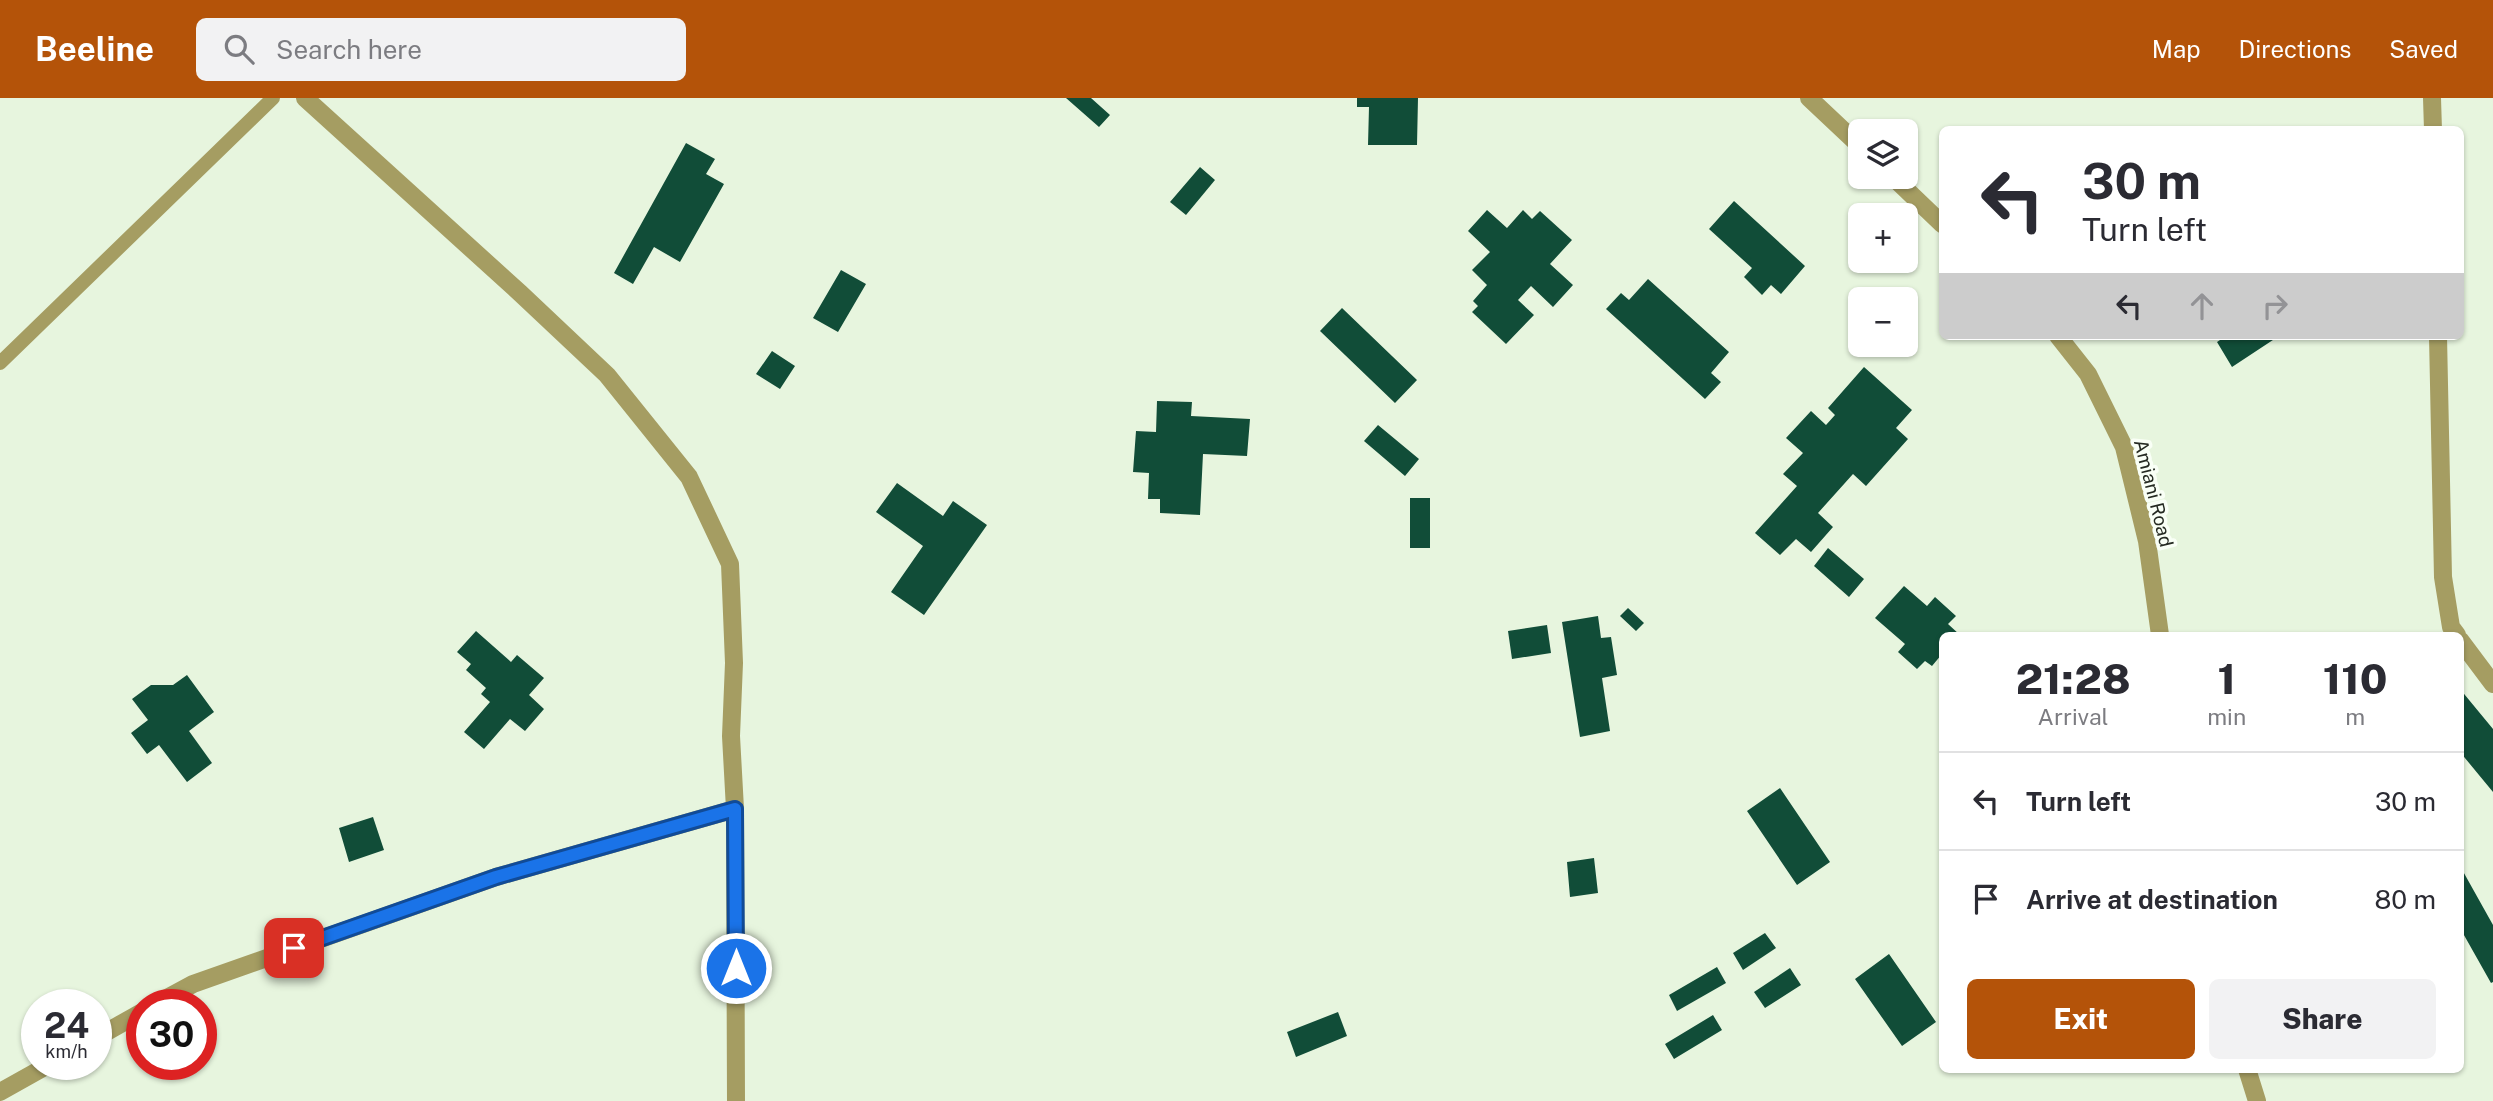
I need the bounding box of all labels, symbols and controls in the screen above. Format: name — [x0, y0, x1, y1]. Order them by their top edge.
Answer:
search box — [196, 18, 686, 81]
text: Beeline — [35, 30, 154, 68]
icon: search — [220, 30, 258, 68]
text: Search here — [276, 34, 422, 65]
text: Map — [2152, 35, 2201, 63]
text: Directions — [2239, 35, 2351, 63]
text: Saved — [2389, 35, 2458, 63]
map controls — [1848, 119, 1918, 357]
button: layers — [1848, 119, 1918, 189]
text: 30 m — [2082, 152, 2201, 210]
icon: left — [1967, 154, 2058, 245]
button: + — [1848, 203, 1918, 273]
text: Turn left — [2082, 211, 2207, 248]
button: − — [1848, 287, 1918, 357]
icon: left — [2110, 287, 2148, 325]
icon: ahead — [2183, 287, 2221, 325]
icon: right — [2256, 287, 2294, 325]
street label: Amiani Road — [2130, 437, 2178, 549]
text: 21:28 — [2016, 654, 2131, 703]
text: 1 — [2217, 654, 2236, 703]
text: 110 — [2323, 654, 2387, 703]
text: Arrival — [2038, 703, 2109, 730]
text: min — [2207, 703, 2246, 730]
text: m — [2345, 703, 2365, 730]
icon: left — [1967, 782, 2005, 820]
text: Turn left — [2026, 786, 2131, 817]
text: 30 m — [2375, 786, 2436, 817]
icon: arrive — [1967, 880, 2005, 918]
text: Arrive at destination — [2026, 884, 2278, 915]
text: 80 m — [2375, 884, 2436, 915]
pin — [264, 918, 324, 978]
icon: arrive — [275, 929, 313, 967]
position arrow — [699, 931, 773, 1005]
button: Exit — [1967, 979, 2195, 1059]
button: Share — [2209, 979, 2436, 1059]
speed limit sign: 30 — [126, 989, 217, 1080]
text: 24 — [44, 1005, 89, 1046]
text: km/h — [45, 1041, 88, 1062]

